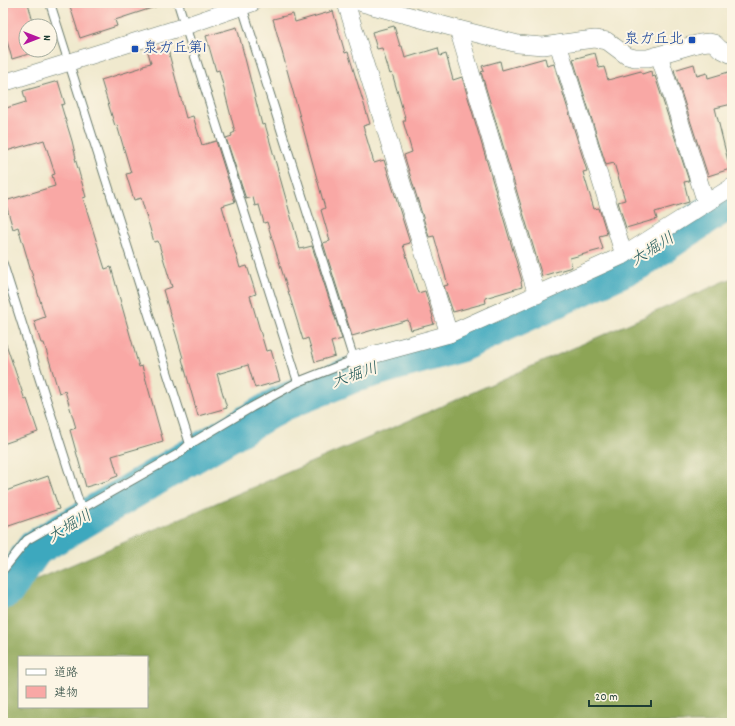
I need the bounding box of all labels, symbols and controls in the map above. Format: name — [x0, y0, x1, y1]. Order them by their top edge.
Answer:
north arrow — [18, 18, 58, 58]
place label: 泉ガ丘北 — [624, 29, 684, 51]
text: N — [38, 35, 54, 41]
marker: 泉ガ丘北 — [687, 35, 697, 45]
place label: 泉ガ丘第1 — [143, 38, 206, 60]
marker: 泉ガ丘第1 — [130, 44, 140, 54]
water label: 大堀川 — [627, 228, 679, 272]
water label: 大堀川 — [329, 357, 381, 395]
water label: 大堀川 — [43, 505, 97, 549]
legend — [18, 656, 148, 708]
text: 道路 — [54, 665, 78, 682]
scale bar — [589, 682, 651, 708]
text: 建物 — [54, 685, 78, 702]
text: 20 m — [595, 689, 618, 706]

